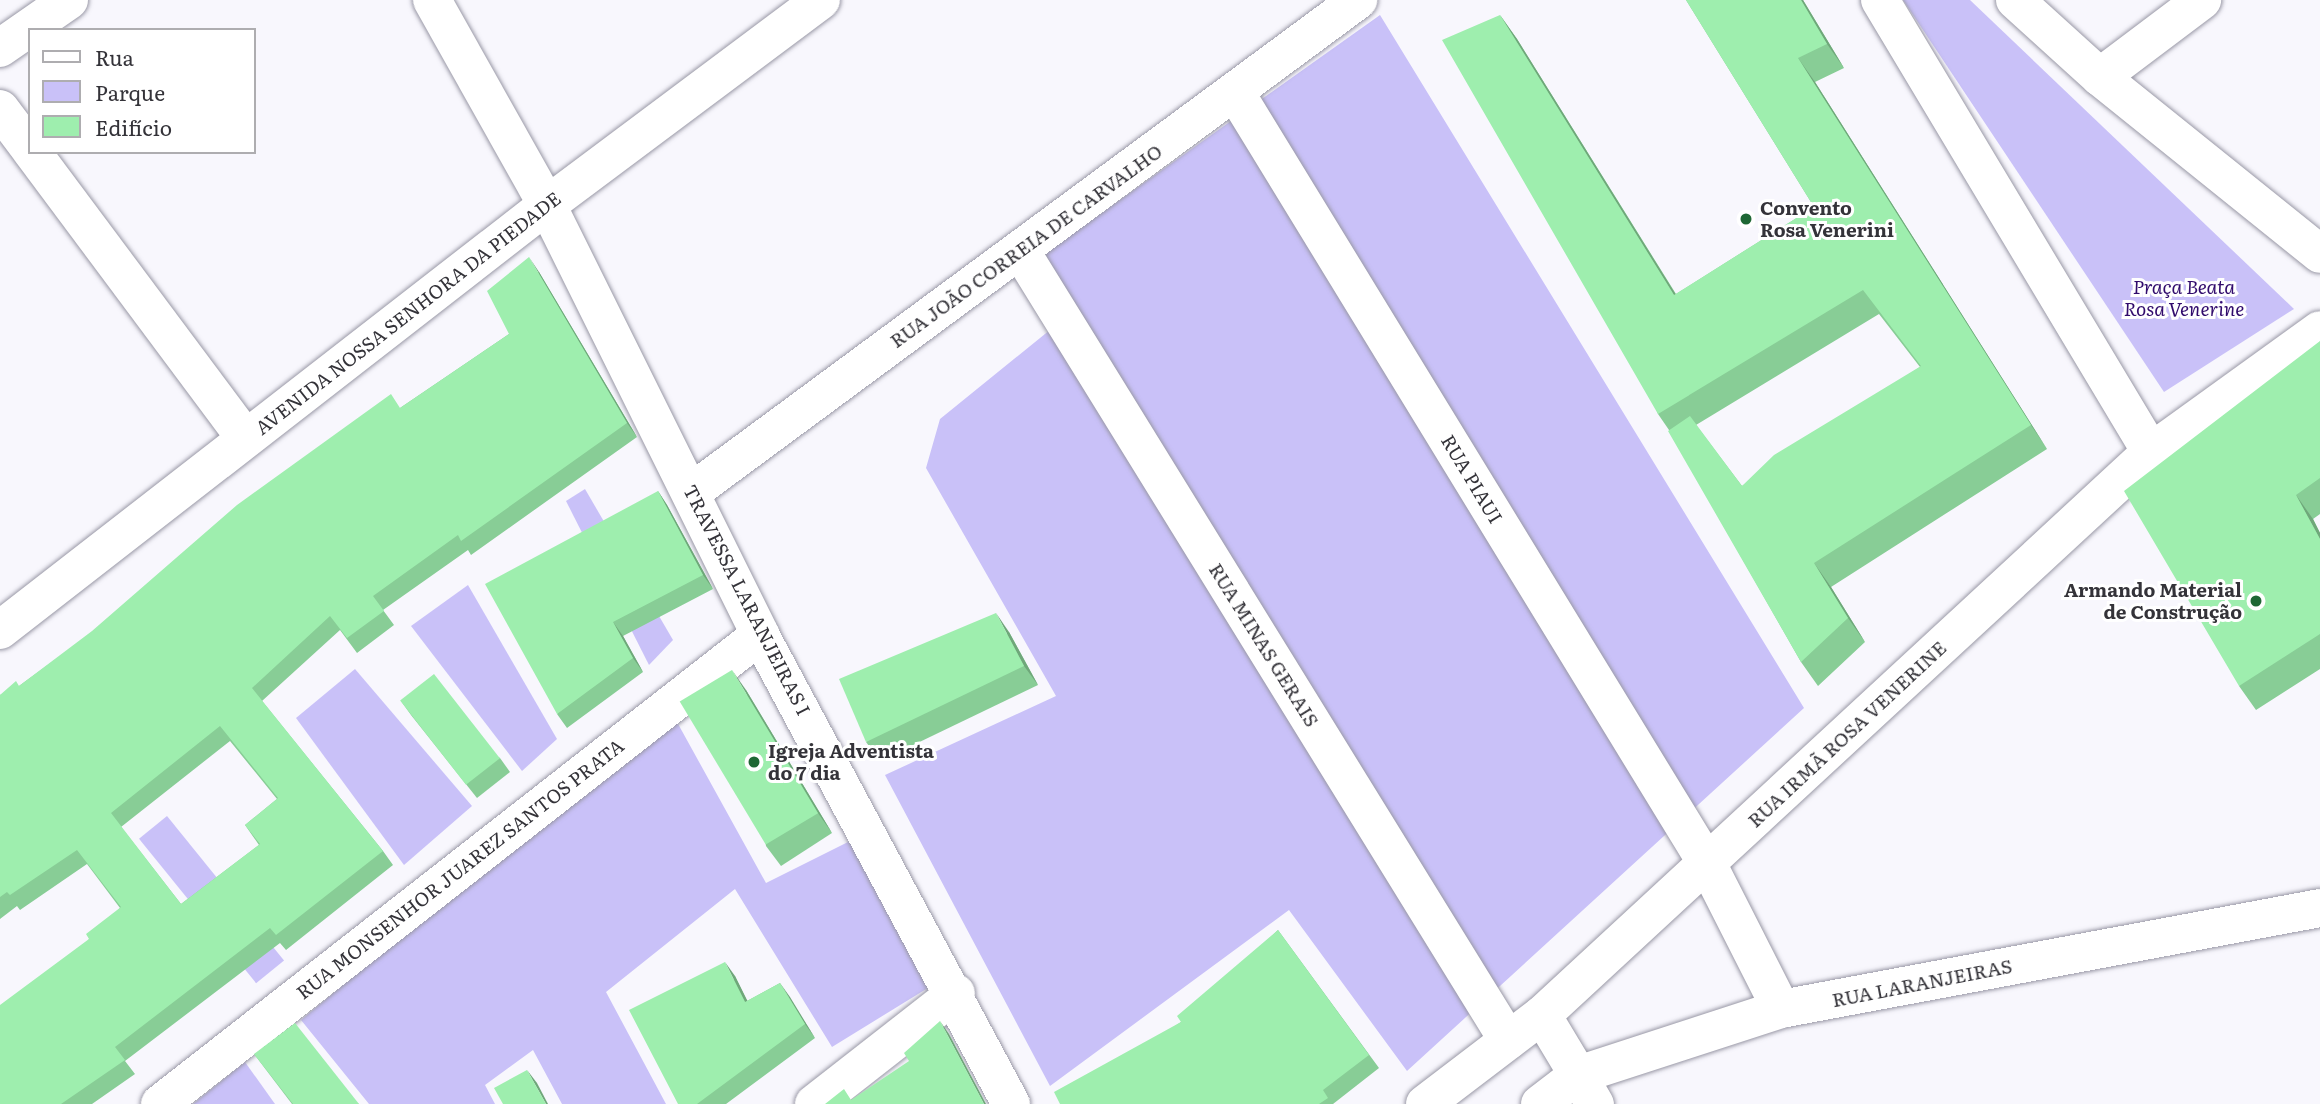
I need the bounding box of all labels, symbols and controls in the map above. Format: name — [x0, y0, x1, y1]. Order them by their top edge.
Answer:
legend — [28, 28, 256, 154]
text: Rua — [95, 41, 134, 72]
text: Parque — [95, 76, 165, 107]
text: Edifício — [95, 111, 172, 142]
street label: RUA JOÃO CORREIA DE CARVALHO — [886, 140, 1166, 352]
street label: AVENIDA NOSSA SENHORA DA PIEDADE — [251, 187, 565, 439]
place label: Convento Rosa Venerini — [1760, 197, 1894, 241]
marker: Convento Rosa Venerini — [1738, 211, 1754, 227]
park label: Praça Beata Rosa Venerine — [2124, 276, 2244, 320]
street label: RUA PIAUI — [1437, 430, 1507, 528]
street label: TRAVESSA LARANJEIRAS I — [679, 481, 815, 719]
street label: RUA MINAS GERAIS — [1204, 559, 1324, 731]
place label: Armando Material de Construção — [2064, 579, 2242, 623]
marker: Armando Material de Construção — [2248, 593, 2264, 609]
street label: RUA IRMÃ ROSA VENERINE — [1743, 636, 1951, 832]
street label: RUA MONSENHOR JUAREZ SANTOS PRATA — [292, 734, 628, 1004]
place label: Igreja Adventista do 7 dia — [768, 740, 934, 784]
marker: Igreja Adventista do 7 dia — [746, 754, 762, 770]
street label: RUA LARANJEIRAS — [1830, 954, 2014, 1012]

